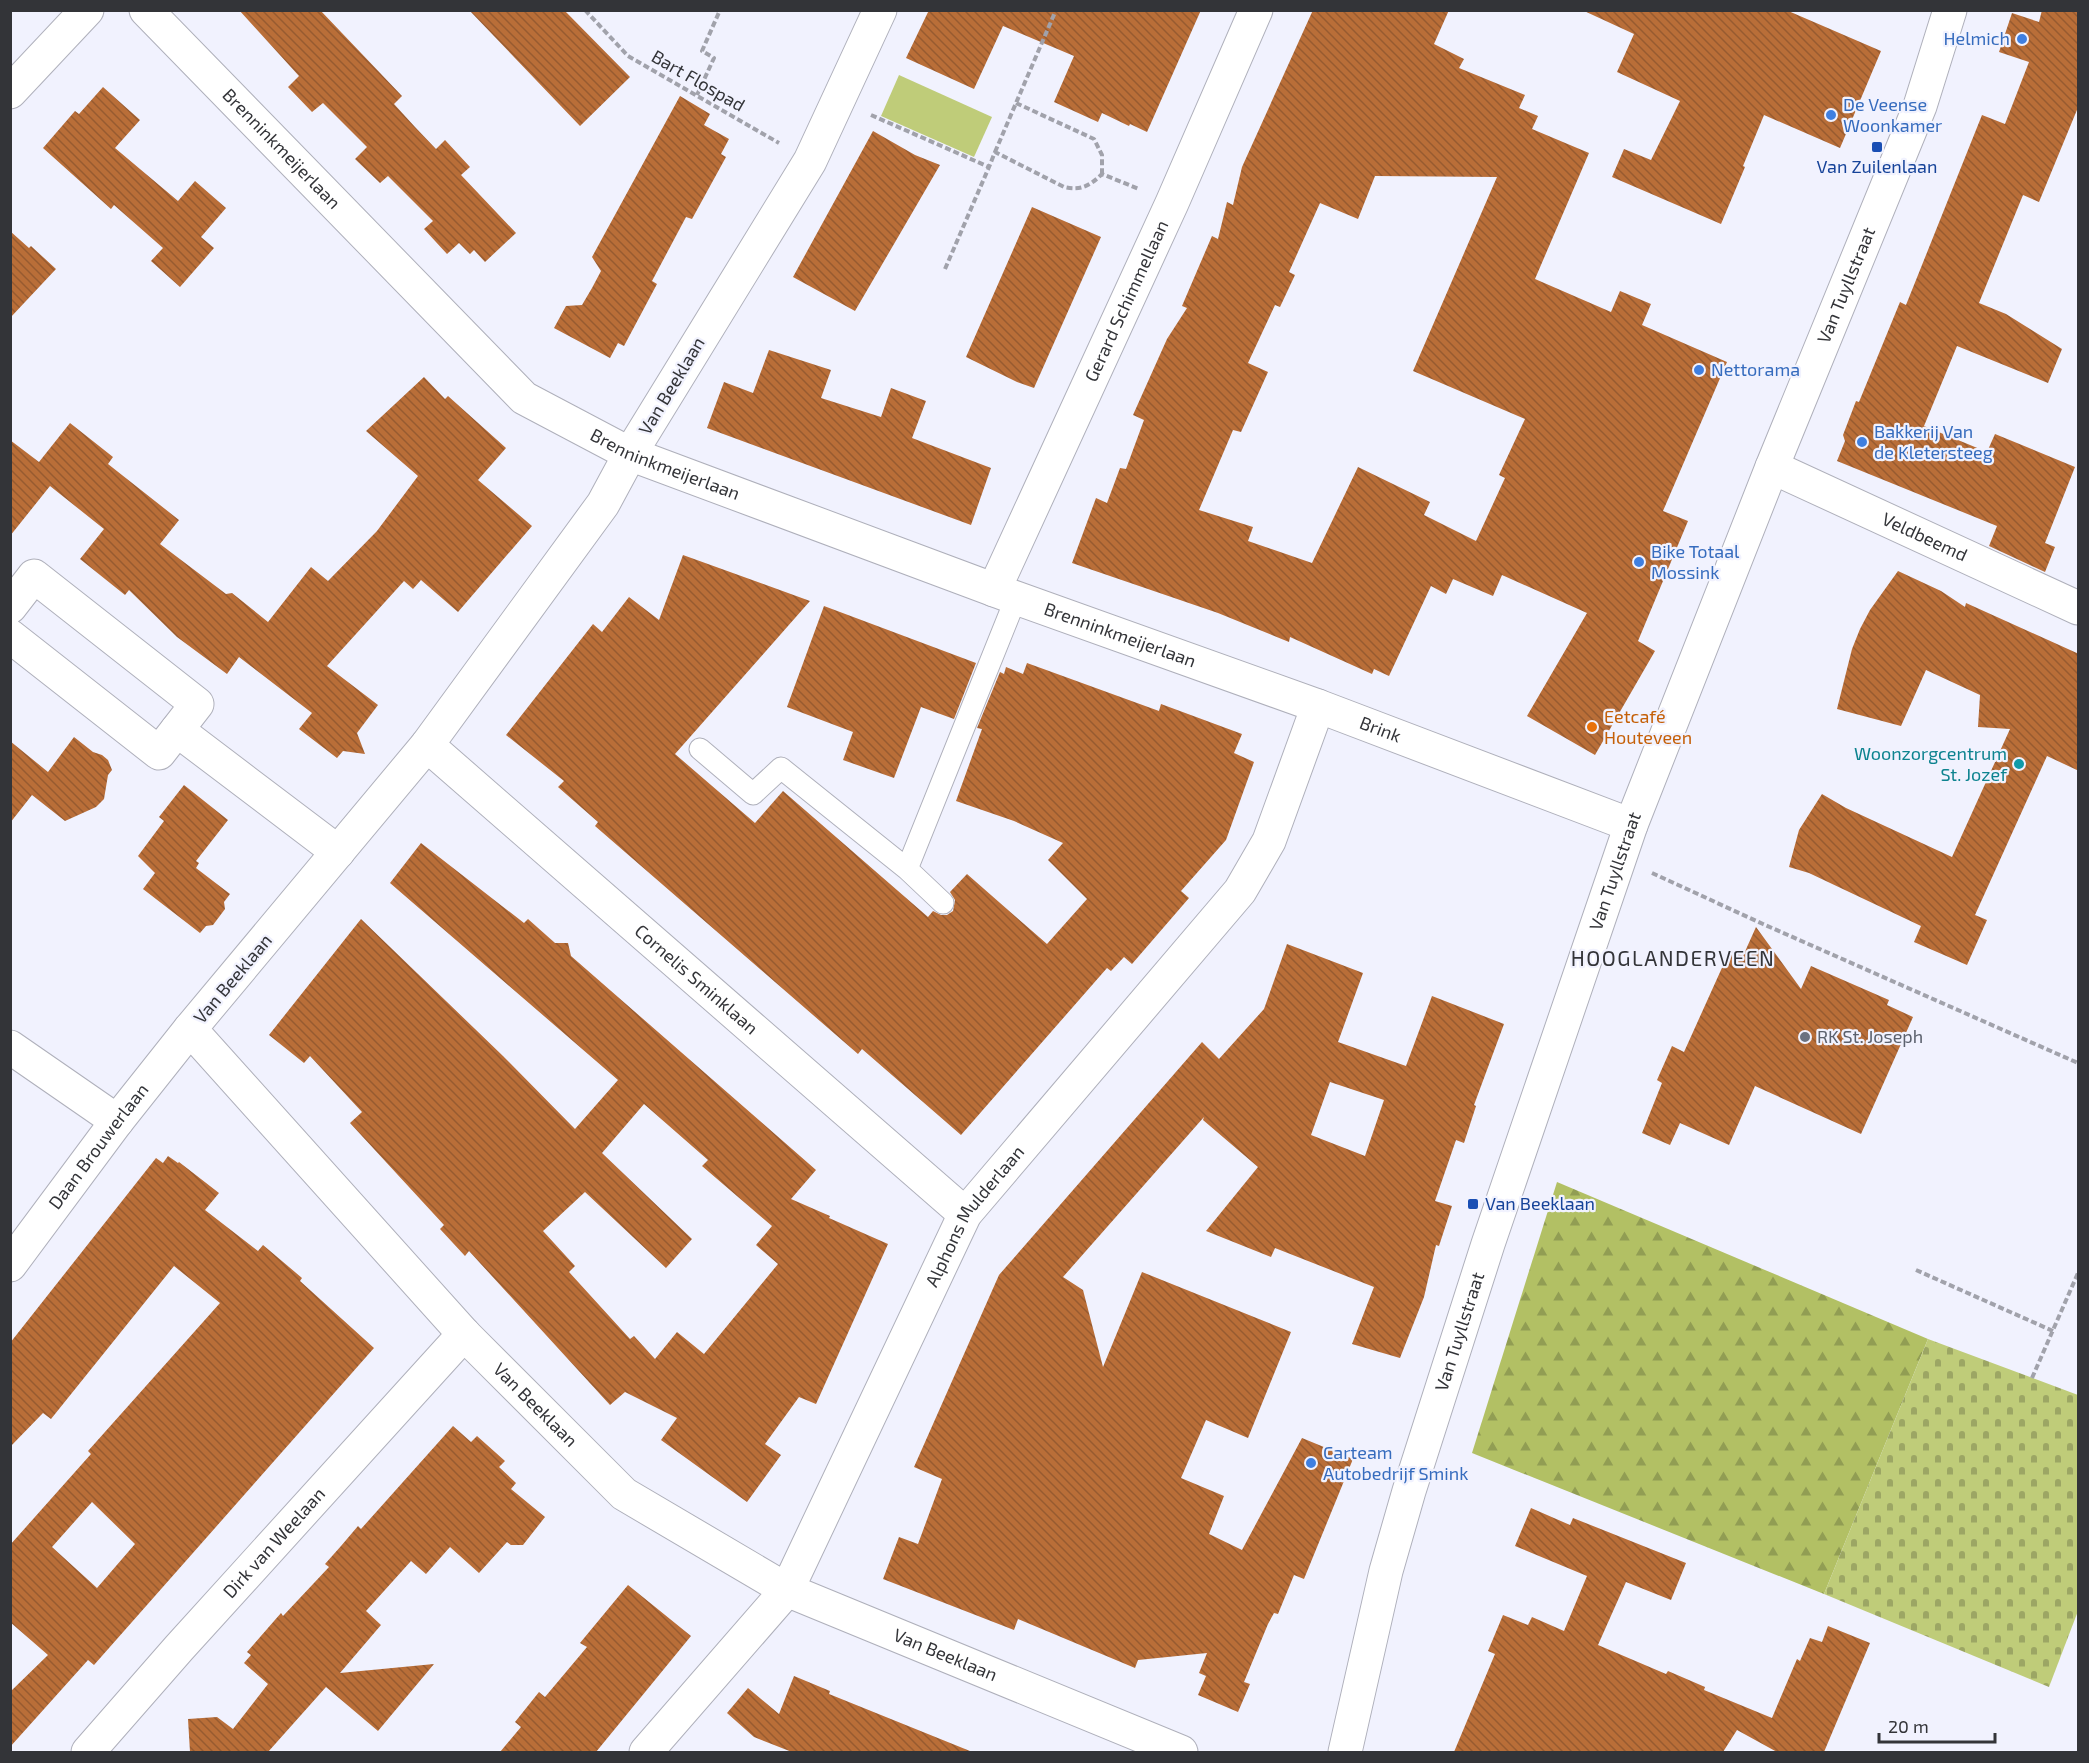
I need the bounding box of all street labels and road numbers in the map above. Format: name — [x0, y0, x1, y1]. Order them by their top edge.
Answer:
street label: Bart Flospad — [648, 45, 749, 116]
street label: Brenninkmeijerlaan — [218, 83, 346, 213]
street label: Gerard Schimmellaan — [1079, 216, 1173, 385]
street label: Van Tuyllstraat — [1812, 223, 1879, 346]
street label: Van Beeklaan — [633, 333, 709, 438]
street label: Brenninkmeijerlaan — [587, 423, 743, 504]
street label: Veldbeemd — [1879, 507, 1971, 566]
street label: Brenninkmeijerlaan — [1041, 597, 1199, 672]
street label: Brink — [1357, 711, 1404, 747]
street label: Van Tuyllstraat — [1584, 808, 1645, 933]
street label: Cornelis Sminklaan — [631, 919, 763, 1039]
street label: Van Beeklaan — [188, 929, 276, 1028]
street label: Daan Brouwerlaan — [43, 1079, 153, 1213]
street label: Alphons Mulderlaan — [920, 1141, 1028, 1290]
street label: Van Tuyllstraat — [1430, 1269, 1488, 1394]
street label: Van Beeklaan — [489, 1358, 583, 1451]
street label: Dirk van Weelaan — [218, 1483, 329, 1602]
street label: Van Beeklaan — [891, 1623, 1001, 1685]

